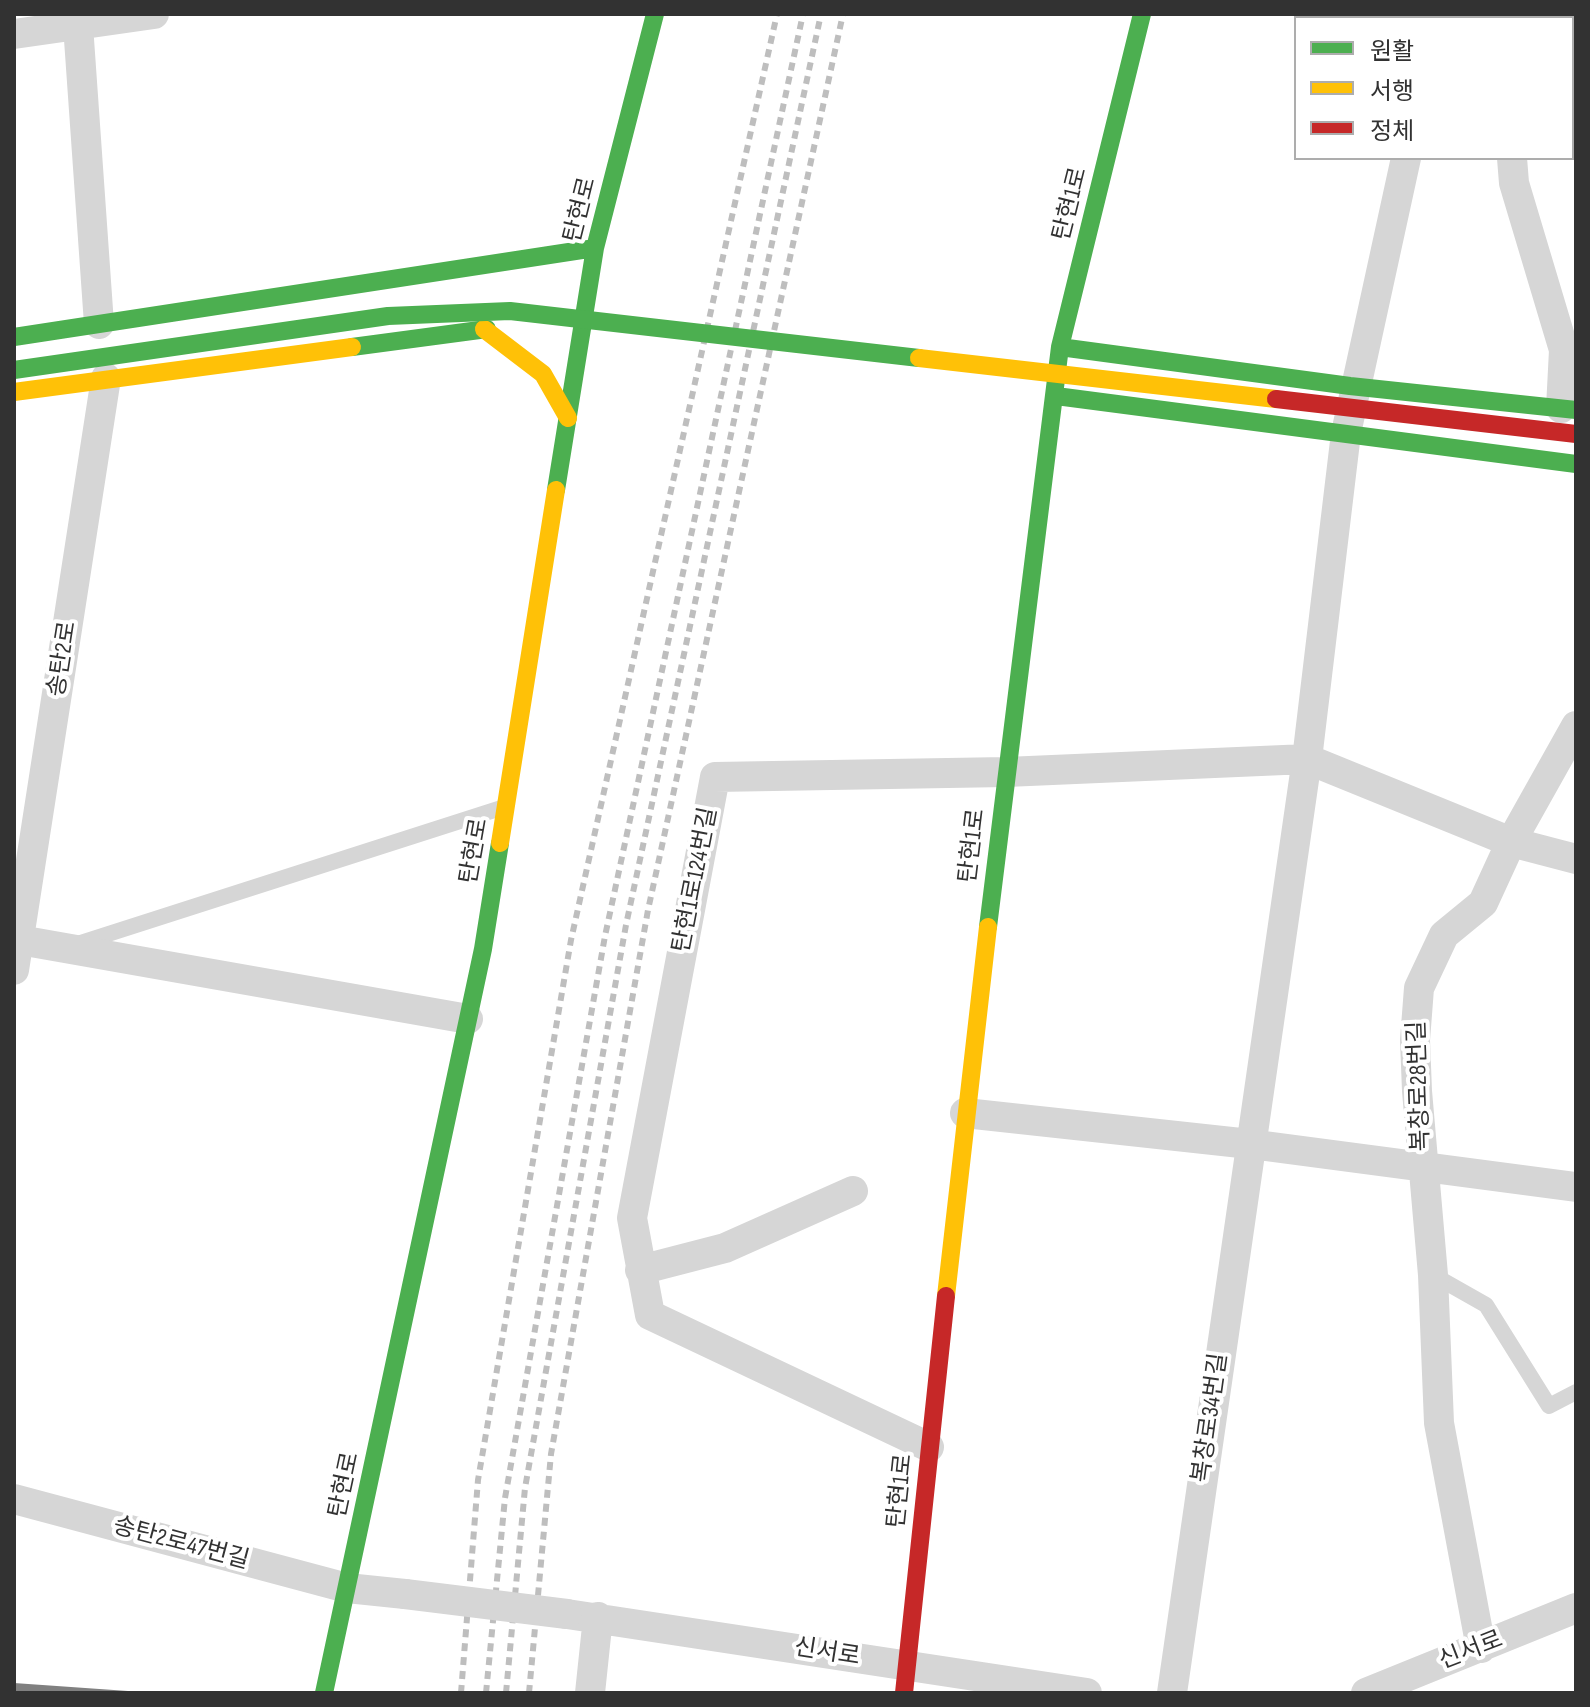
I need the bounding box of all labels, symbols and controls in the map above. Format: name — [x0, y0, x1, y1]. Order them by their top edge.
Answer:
legend — [1294, 16, 1574, 160]
text: 원활 — [1370, 37, 1414, 66]
text: 서행 — [1370, 77, 1414, 106]
text: 정체 — [1370, 117, 1414, 146]
street label: 탄현1로 — [1048, 164, 1094, 244]
street label: 탄현로 — [559, 174, 603, 246]
street label: 송탄2로 — [43, 619, 83, 699]
street label: 탄현1로124번길 — [668, 805, 724, 955]
street label: 탄현1로 — [954, 807, 992, 885]
street label: 탄현로 — [455, 816, 495, 886]
street label: 복창로28번길 — [1403, 1020, 1437, 1152]
street label: 복창로34번길 — [1188, 1351, 1234, 1485]
street label: 탄현로 — [324, 1450, 366, 1520]
street label: 탄현1로 — [883, 1452, 919, 1530]
street label: 송탄2로47번길 — [110, 1512, 252, 1576]
street label: 신서로 — [1435, 1626, 1507, 1676]
street label: 신서로 — [792, 1634, 862, 1672]

